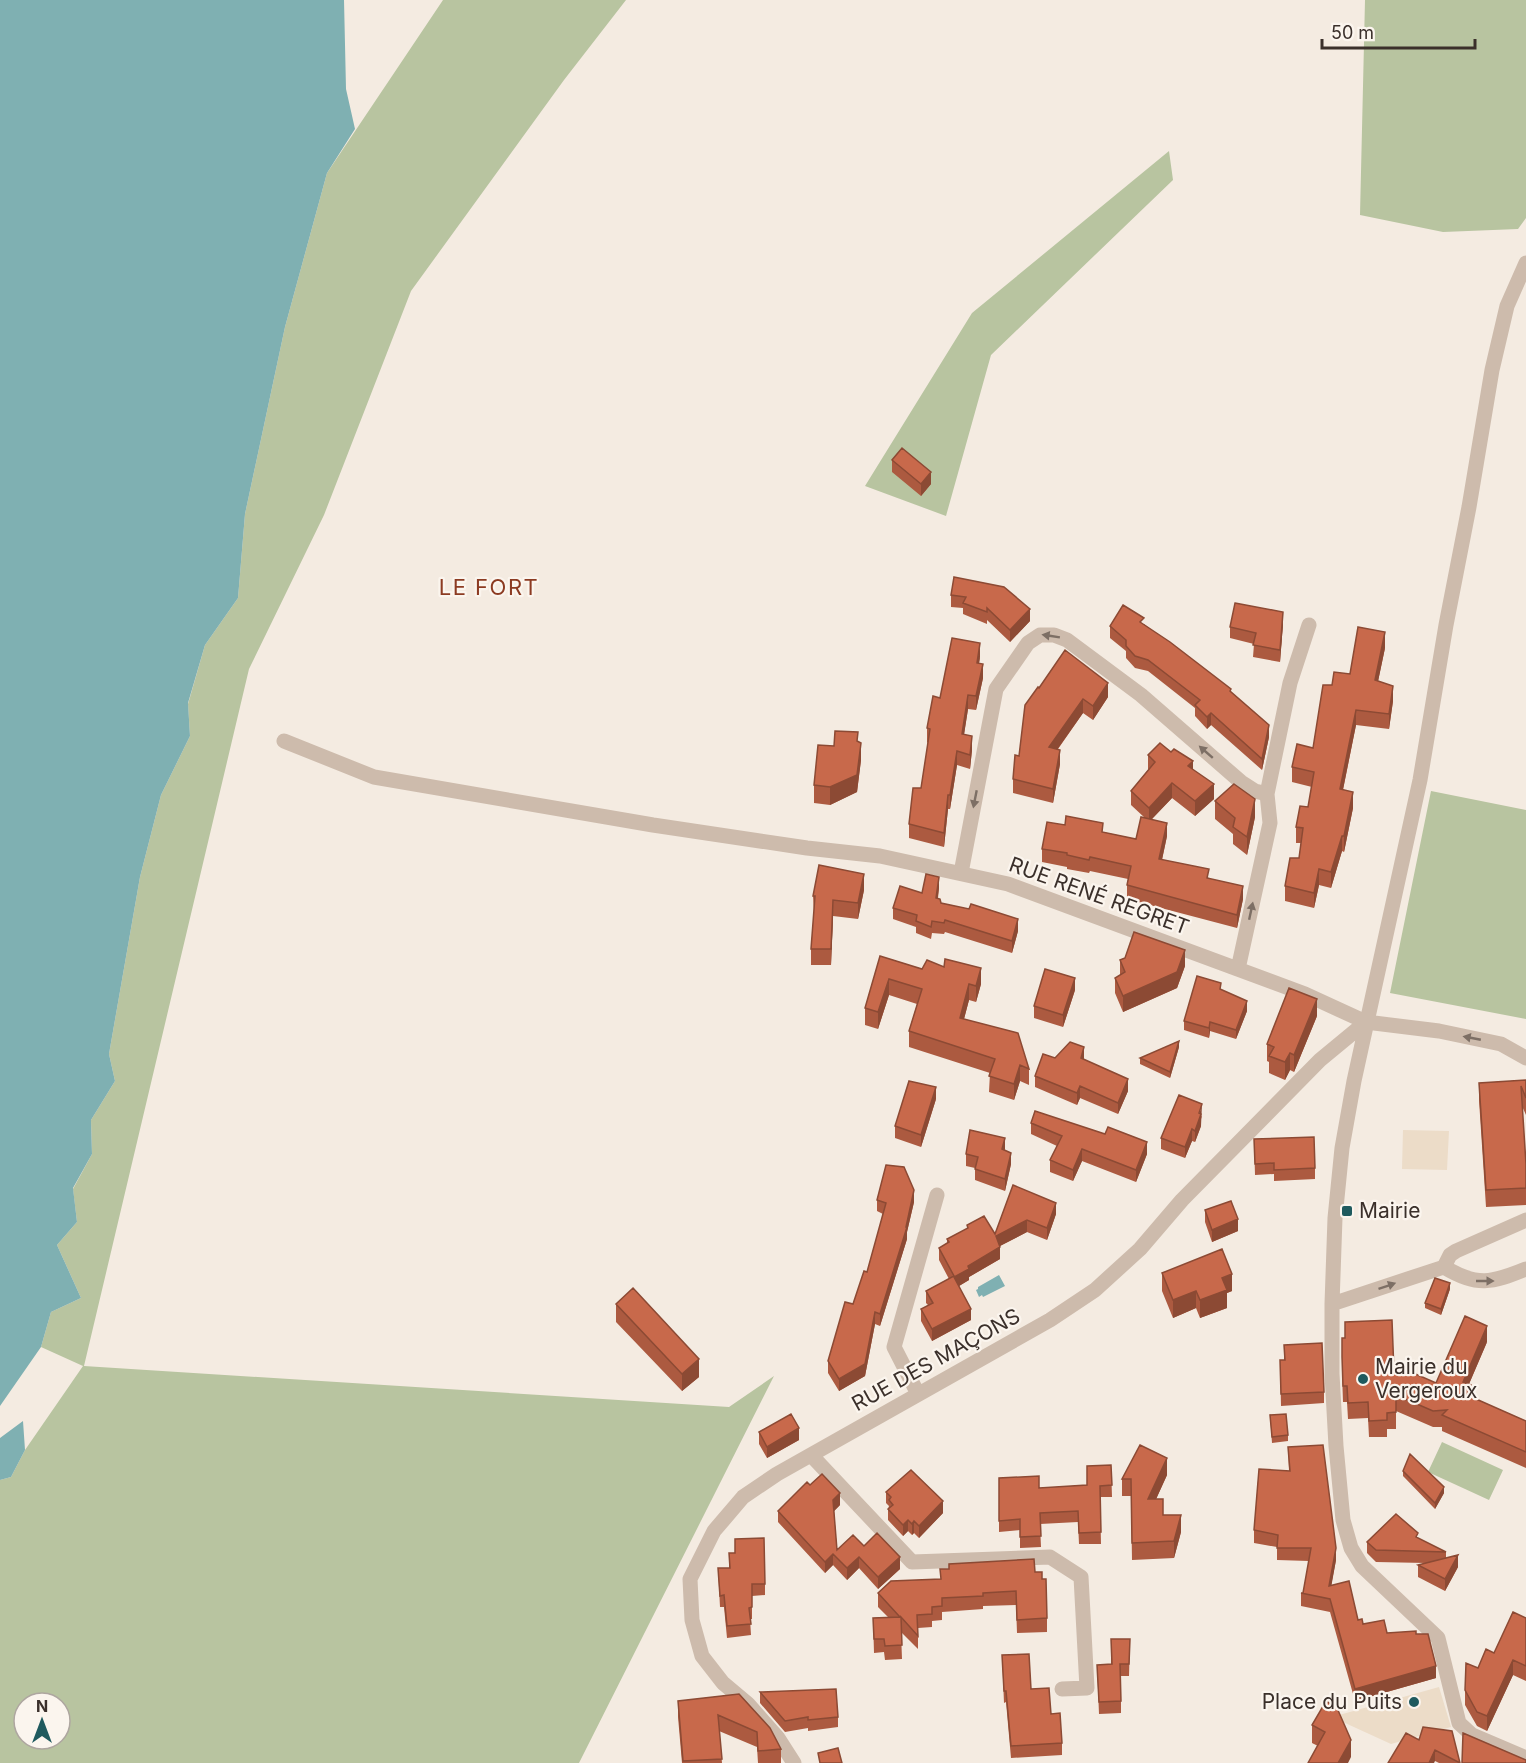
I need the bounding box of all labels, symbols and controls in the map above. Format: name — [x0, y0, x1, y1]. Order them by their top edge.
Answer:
scale bar — [1322, 12, 1475, 50]
text: 50 m — [1331, 22, 1374, 43]
district label: LE FORT — [439, 574, 539, 600]
one-way arrow — [1042, 632, 1061, 641]
one-way arrow — [1199, 746, 1214, 759]
one-way arrow — [970, 790, 979, 809]
street label: RUE RENÉ REGRET — [1006, 850, 1193, 940]
one-way arrow — [1246, 902, 1256, 921]
one-way arrow — [1462, 1033, 1481, 1042]
place label: Mairie — [1359, 1198, 1420, 1223]
marker: Mairie — [1340, 1204, 1354, 1218]
one-way arrow — [1475, 1276, 1494, 1285]
one-way arrow — [1378, 1281, 1396, 1291]
street label: RUE DES MAÇONS — [847, 1303, 1024, 1416]
place label: Mairie du Vergeroux — [1375, 1354, 1477, 1403]
marker: Mairie du Vergeroux — [1356, 1372, 1370, 1386]
place label: Place du Puits — [1262, 1689, 1402, 1714]
north arrow — [12, 1691, 72, 1751]
marker: Place du Puits — [1407, 1695, 1421, 1709]
text: N — [36, 1696, 48, 1716]

